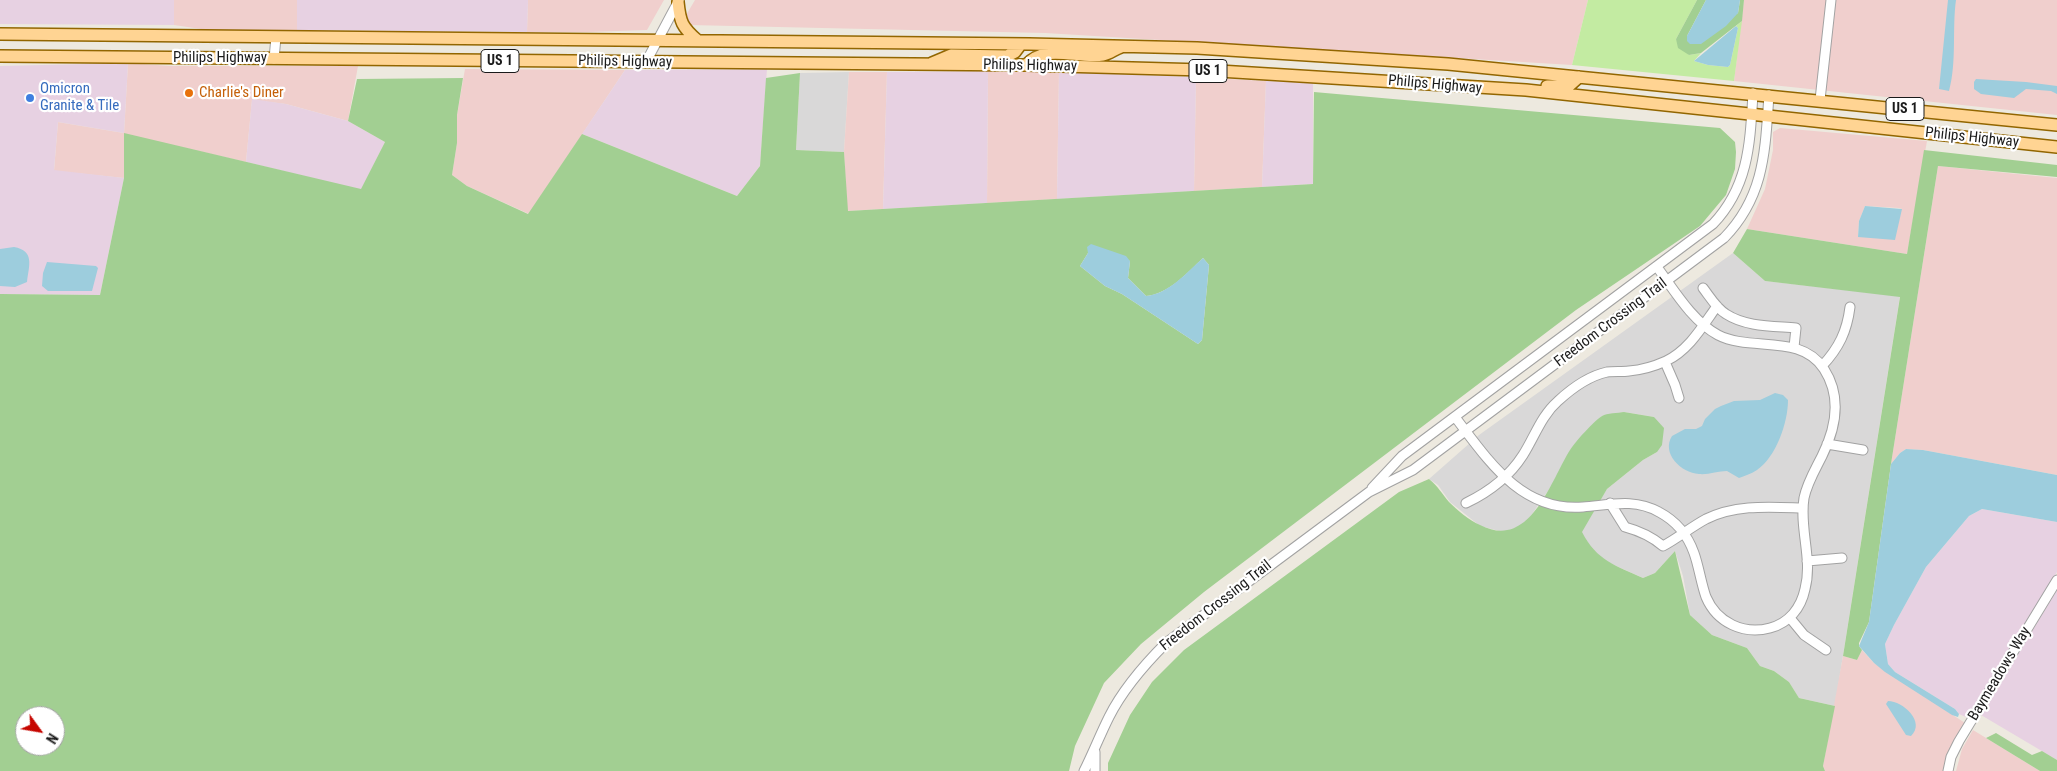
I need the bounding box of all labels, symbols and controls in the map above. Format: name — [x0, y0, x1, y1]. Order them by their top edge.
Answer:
street label: Philips Highway — [173, 49, 267, 67]
road number: US 1 — [481, 49, 519, 72]
street label: Philips Highway — [578, 52, 672, 72]
street label: Philips Highway — [983, 56, 1077, 76]
road number: US 1 — [1189, 59, 1227, 82]
street label: Philips Highway — [1387, 72, 1483, 98]
place label: Omicron Granite & Tile — [40, 80, 119, 115]
place label: Charlie's Diner — [199, 84, 284, 102]
marker: Charlie's Diner — [183, 87, 195, 99]
marker: Omicron Granite & Tile — [24, 92, 36, 104]
road number: US 1 — [1886, 98, 1924, 120]
street label: Philips Highway — [1924, 124, 2020, 152]
street label: Freedom Crossing Trail — [1551, 275, 1671, 371]
street label: Freedom Crossing Trail — [1157, 557, 1275, 655]
street label: Baymeadows Way — [1965, 624, 2035, 724]
north arrow — [15, 706, 65, 756]
text: N — [43, 731, 61, 746]

